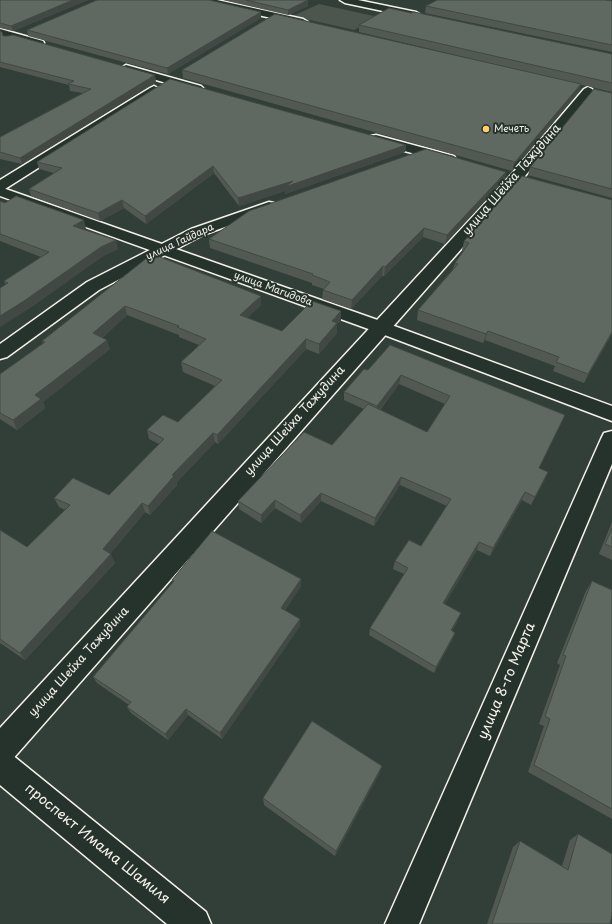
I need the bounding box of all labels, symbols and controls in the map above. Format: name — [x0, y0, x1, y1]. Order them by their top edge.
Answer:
street label: улица Шейха Тажудина — [460, 121, 564, 239]
place label: Мечеть — [494, 123, 529, 135]
marker: Мечеть — [481, 124, 491, 134]
street label: улица Гайдара — [144, 221, 216, 263]
street label: улица Магидова — [232, 269, 314, 309]
street label: улица Шейха Тажудина — [242, 363, 348, 479]
street label: улица Шейха Тажудина — [26, 604, 132, 720]
street label: улица 8-го Марта — [475, 620, 539, 742]
street label: проспект Имама Шамиля — [21, 780, 173, 908]

